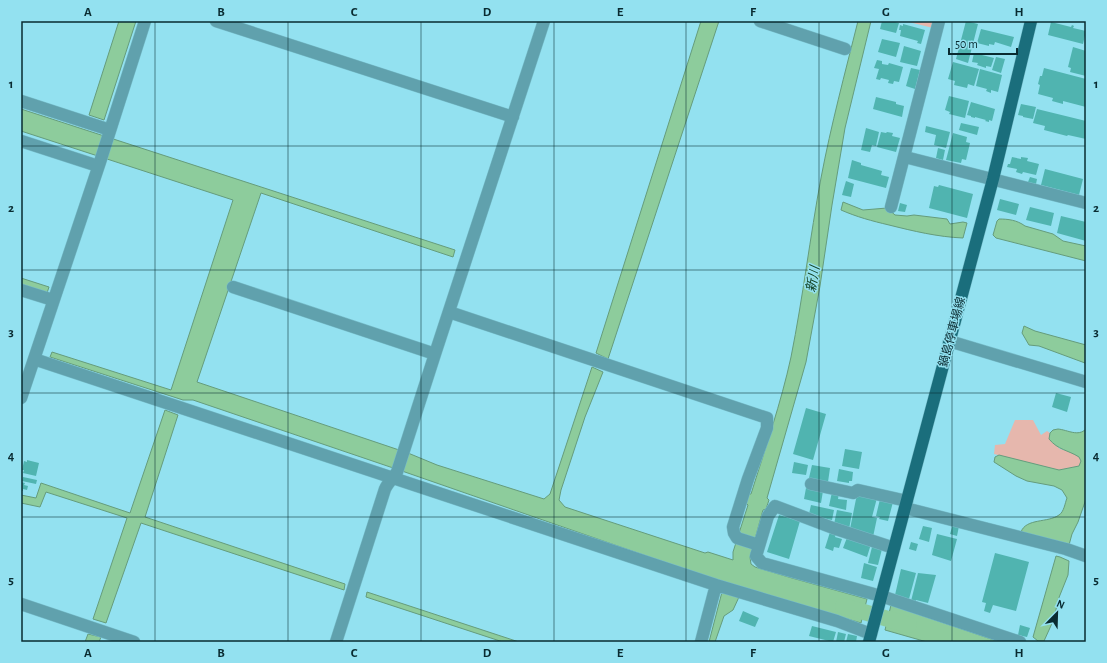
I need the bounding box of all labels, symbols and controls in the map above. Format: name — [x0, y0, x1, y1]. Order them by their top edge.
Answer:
text: A — [84, 6, 92, 19]
text: B — [217, 6, 225, 19]
text: C — [351, 6, 358, 19]
text: D — [483, 6, 492, 19]
text: E — [617, 6, 624, 19]
text: F — [750, 6, 757, 19]
text: G — [882, 6, 890, 19]
text: H — [1014, 6, 1024, 19]
scale bar — [949, 30, 1017, 56]
text: 50 m — [955, 38, 978, 50]
text: 1 — [9, 78, 13, 91]
text: 1 — [1094, 78, 1098, 91]
text: 2 — [8, 202, 14, 215]
text: 2 — [1093, 202, 1099, 215]
water label: 新川 — [804, 263, 822, 293]
street label: 鍋島停車場線 — [936, 295, 967, 368]
text: 3 — [8, 326, 14, 339]
text: 3 — [1093, 326, 1099, 339]
text: 4 — [8, 450, 15, 463]
text: 4 — [1093, 450, 1100, 463]
text: 5 — [8, 574, 14, 587]
text: 5 — [1093, 574, 1099, 587]
north arrow — [1037, 593, 1077, 633]
text: N — [1055, 598, 1066, 611]
text: A — [84, 647, 92, 660]
text: B — [217, 647, 225, 660]
text: C — [351, 647, 358, 660]
text: D — [483, 647, 492, 660]
text: E — [617, 647, 624, 660]
text: F — [750, 647, 757, 660]
text: G — [882, 647, 890, 660]
text: H — [1014, 647, 1024, 660]

